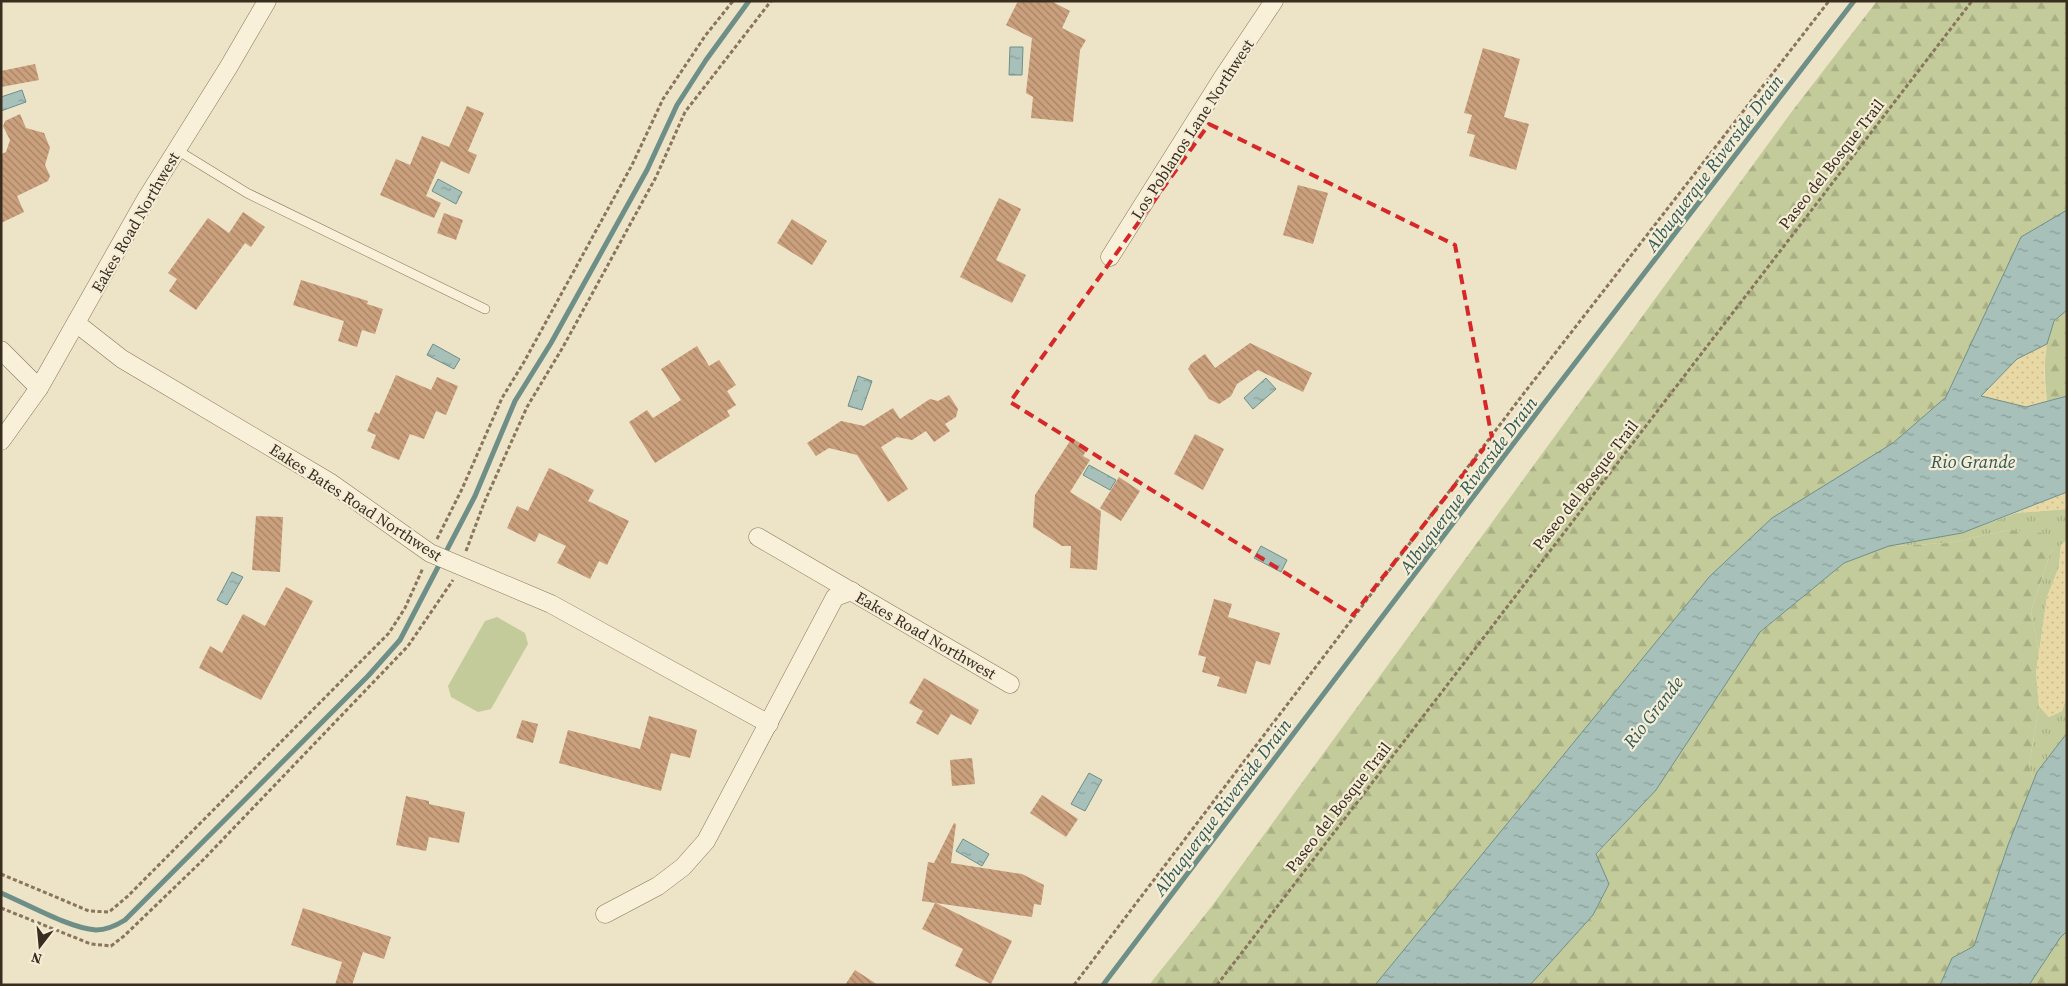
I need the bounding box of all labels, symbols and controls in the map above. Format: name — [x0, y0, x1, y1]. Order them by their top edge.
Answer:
street label: Los Poblanos Lane Northwest — [1125, 34, 1259, 223]
water label: Albuquerque Riverside Drain — [1639, 69, 1789, 257]
street label: Paseo del Bosque Trail — [1773, 94, 1889, 234]
street label: Eakes Road Northwest — [86, 147, 185, 296]
water label: Albuquerque Riverside Drain — [1393, 391, 1543, 579]
street label: Paseo del Bosque Trail — [1527, 415, 1643, 555]
street label: Eakes Bates Road Northwest — [266, 438, 447, 566]
water label: Rio Grande — [1930, 449, 2016, 474]
street label: Eakes Road Northwest — [852, 586, 1001, 685]
water label: Rio Grande — [1617, 671, 1689, 754]
water label: Albuquerque Riverside Drain — [1147, 713, 1297, 901]
street label: Paseo del Bosque Trail — [1280, 737, 1396, 877]
north arrow — [15, 921, 65, 971]
text: N — [29, 947, 44, 970]

